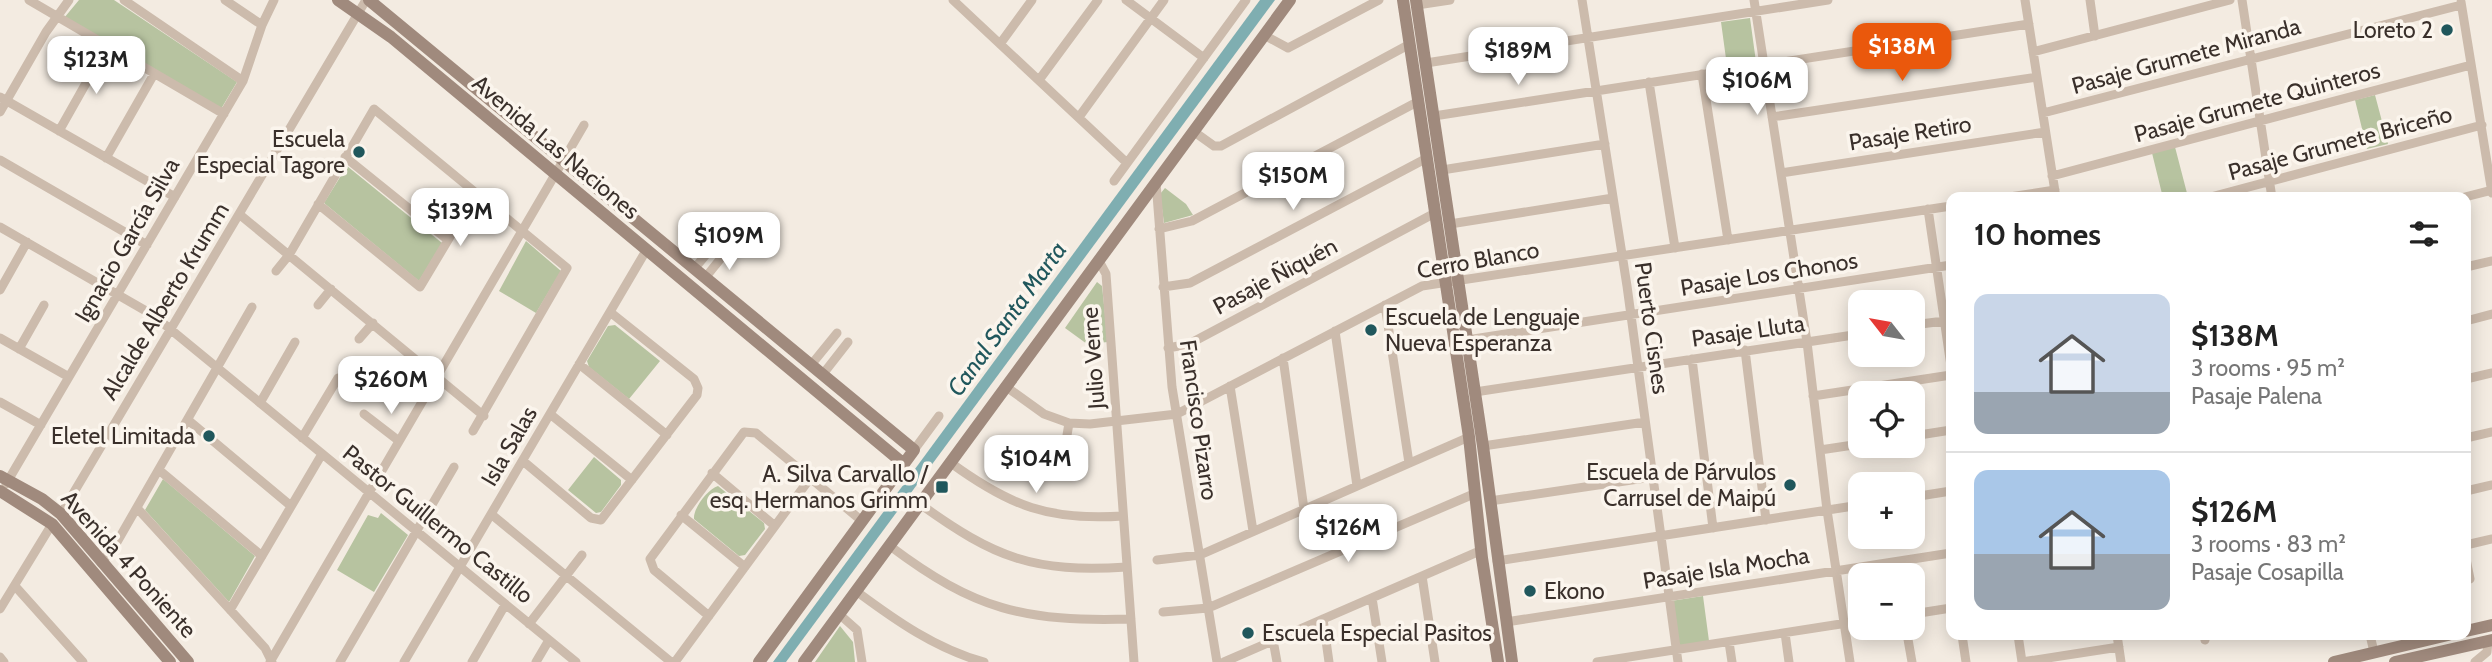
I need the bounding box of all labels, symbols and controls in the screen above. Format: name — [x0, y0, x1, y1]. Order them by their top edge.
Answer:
street label: Pasaje Grumete Miranda — [2069, 12, 2303, 100]
place label: Loreto 2 — [2353, 16, 2433, 44]
marker: Loreto 2 — [2439, 22, 2455, 38]
pin: $138M — [1853, 24, 1951, 83]
pin: $189M — [1469, 28, 1567, 87]
text: $138M — [1868, 32, 1936, 60]
pin: $123M — [47, 36, 145, 96]
text: $189M — [1484, 36, 1552, 64]
text: $123M — [63, 45, 129, 73]
street label: Pasaje Grumete Quinteros — [2131, 56, 2383, 148]
pin: $106M — [1708, 58, 1806, 117]
text: $106M — [1722, 66, 1792, 94]
street label: Avenida Las Naciones — [467, 69, 645, 225]
street label: Pasaje Grumete Briceño — [2225, 100, 2455, 186]
street label: Pasaje Retiro — [1847, 109, 1973, 157]
place label: Escuela Especial Tagore — [197, 125, 345, 179]
marker: Escuela Especial Tagore — [351, 144, 367, 160]
pin: $150M — [1244, 152, 1342, 212]
street label: Ignacio García Silva — [69, 153, 185, 327]
text: $150M — [1258, 161, 1328, 189]
pin: $139M — [411, 188, 509, 248]
street label: Alcalde Alberto Krumm — [95, 197, 235, 405]
text: $139M — [427, 197, 493, 225]
pin: $109M — [680, 212, 778, 272]
icon: filters — [2405, 215, 2443, 253]
text: 10 homes — [1974, 216, 2101, 253]
text: $109M — [694, 221, 764, 249]
street label: Pasaje Ñiquén — [1208, 232, 1342, 320]
street label: Cerro Blanco — [1415, 235, 1541, 285]
water label: Canal Santa Marta — [941, 236, 1072, 402]
street label: Pasaje Los Chonos — [1678, 246, 1860, 302]
street label: Puerto Cisnes — [1629, 260, 1675, 396]
north arrow — [1848, 290, 1925, 368]
map controls — [1848, 290, 1925, 640]
place label: Escuela de Lenguaje Nueva Esperanza — [1385, 303, 1580, 357]
street label: Julio Verne — [1075, 306, 1111, 411]
street label: Pasaje Lluta — [1690, 309, 1806, 353]
text: $138M — [2191, 317, 2279, 354]
marker: Escuela de Lenguaje Nueva Esperanza — [1363, 322, 1379, 338]
icon: home — [2030, 322, 2114, 406]
street label: Francisco Pizarro — [1174, 338, 1224, 502]
text: 3 rooms · 95 m² — [2191, 354, 2345, 382]
pin: $260M — [342, 356, 440, 416]
text: $260M — [354, 365, 428, 393]
button: locate — [1848, 381, 1925, 458]
text: Pasaje Palena — [2191, 382, 2322, 410]
street label: Isla Salas — [475, 401, 543, 491]
place label: Eletel Limitada — [51, 422, 195, 450]
marker: Eletel Limitada — [201, 428, 217, 444]
pin: $104M — [987, 435, 1085, 495]
street label: Pastor Guillermo Castillo — [337, 439, 539, 609]
text: $104M — [1000, 444, 1072, 472]
place label: Escuela de Párvulos Carrusel de Maipú — [1586, 458, 1776, 512]
place label: A. Silva Carvallo / esq. Hermanos Grimm — [710, 460, 930, 514]
button: + — [1848, 472, 1925, 549]
marker: Escuela de Párvulos Carrusel de Maipú — [1782, 477, 1798, 493]
marker: A. Silva Carvallo / esq. Hermanos Grimm — [934, 479, 950, 495]
street label: Avenida 4 Poniente — [56, 485, 203, 644]
text: $126M — [2191, 493, 2277, 530]
icon: home — [2030, 498, 2114, 582]
pin: $126M — [1299, 504, 1397, 564]
text: $126M — [1315, 513, 1381, 541]
text: 3 rooms · 83 m² — [2191, 530, 2346, 558]
street label: Pasaje Isla Mocha — [1641, 541, 1811, 595]
text: Pasaje Cosapilla — [2191, 558, 2344, 586]
button: − — [1848, 563, 1925, 640]
place label: Ekono — [1544, 577, 1605, 605]
marker: Ekono — [1522, 583, 1538, 599]
place label: Escuela Especial Pasitos — [1262, 619, 1492, 647]
marker: Escuela Especial Pasitos — [1240, 625, 1256, 641]

